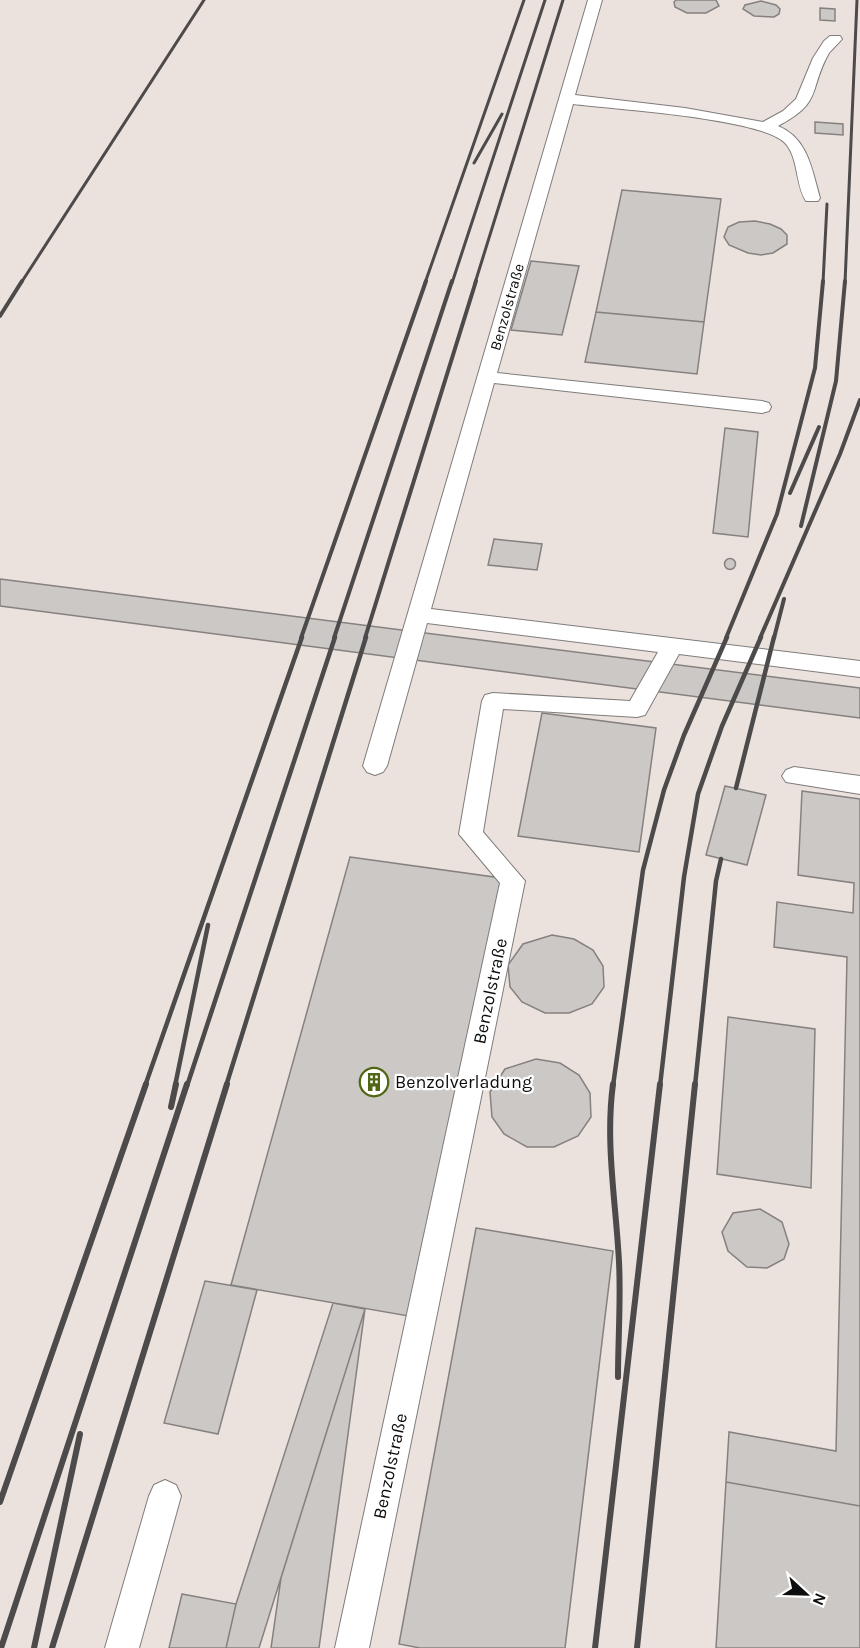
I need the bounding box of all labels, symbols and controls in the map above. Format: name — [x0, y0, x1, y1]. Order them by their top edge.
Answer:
street label: Benzolstraße — [486, 261, 528, 353]
street label: Benzolstraße — [468, 936, 512, 1046]
building icon: Benzolverladung — [358, 1066, 390, 1098]
place label: Benzolverladung — [395, 1071, 532, 1093]
street label: Benzolstraße — [368, 1411, 412, 1521]
north arrow — [776, 1564, 836, 1624]
text: N — [808, 1591, 830, 1608]

